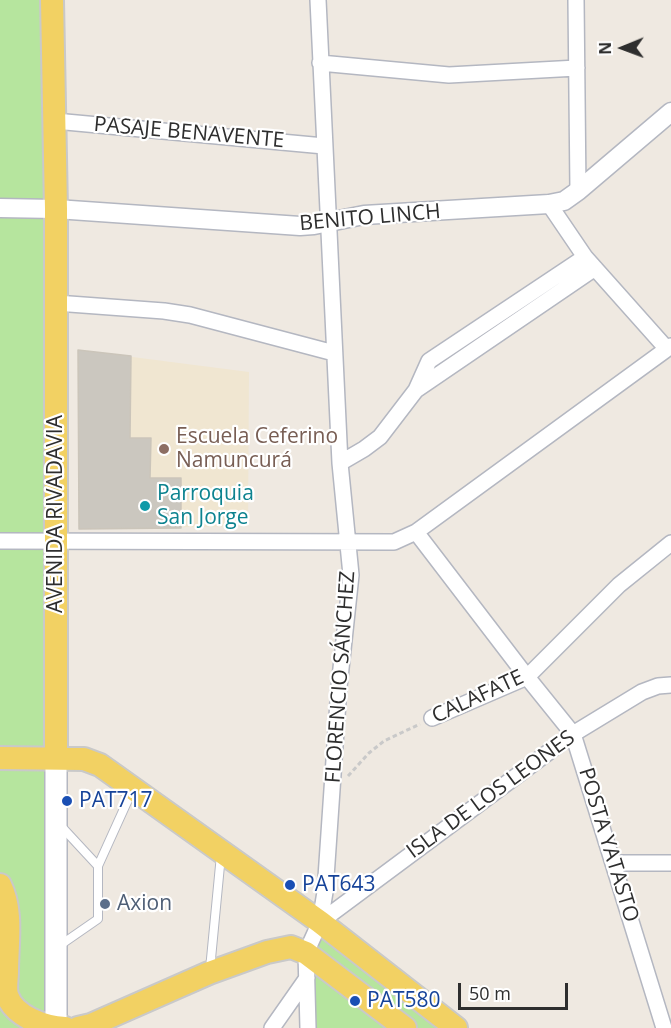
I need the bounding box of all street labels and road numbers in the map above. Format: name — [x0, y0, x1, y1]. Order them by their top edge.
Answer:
street label: PASAJE BENAVENTE — [93, 112, 285, 154]
street label: BENITO LINCH — [298, 199, 442, 237]
street label: AVENIDA RIVADAVIA — [43, 415, 69, 613]
street label: FLORENCIO SÁNCHEZ — [321, 570, 361, 784]
street label: CALAFATE — [428, 665, 528, 729]
street label: ISLA DE LOS LEONES — [402, 726, 580, 864]
street label: POSTA YATASTO — [573, 765, 643, 925]

